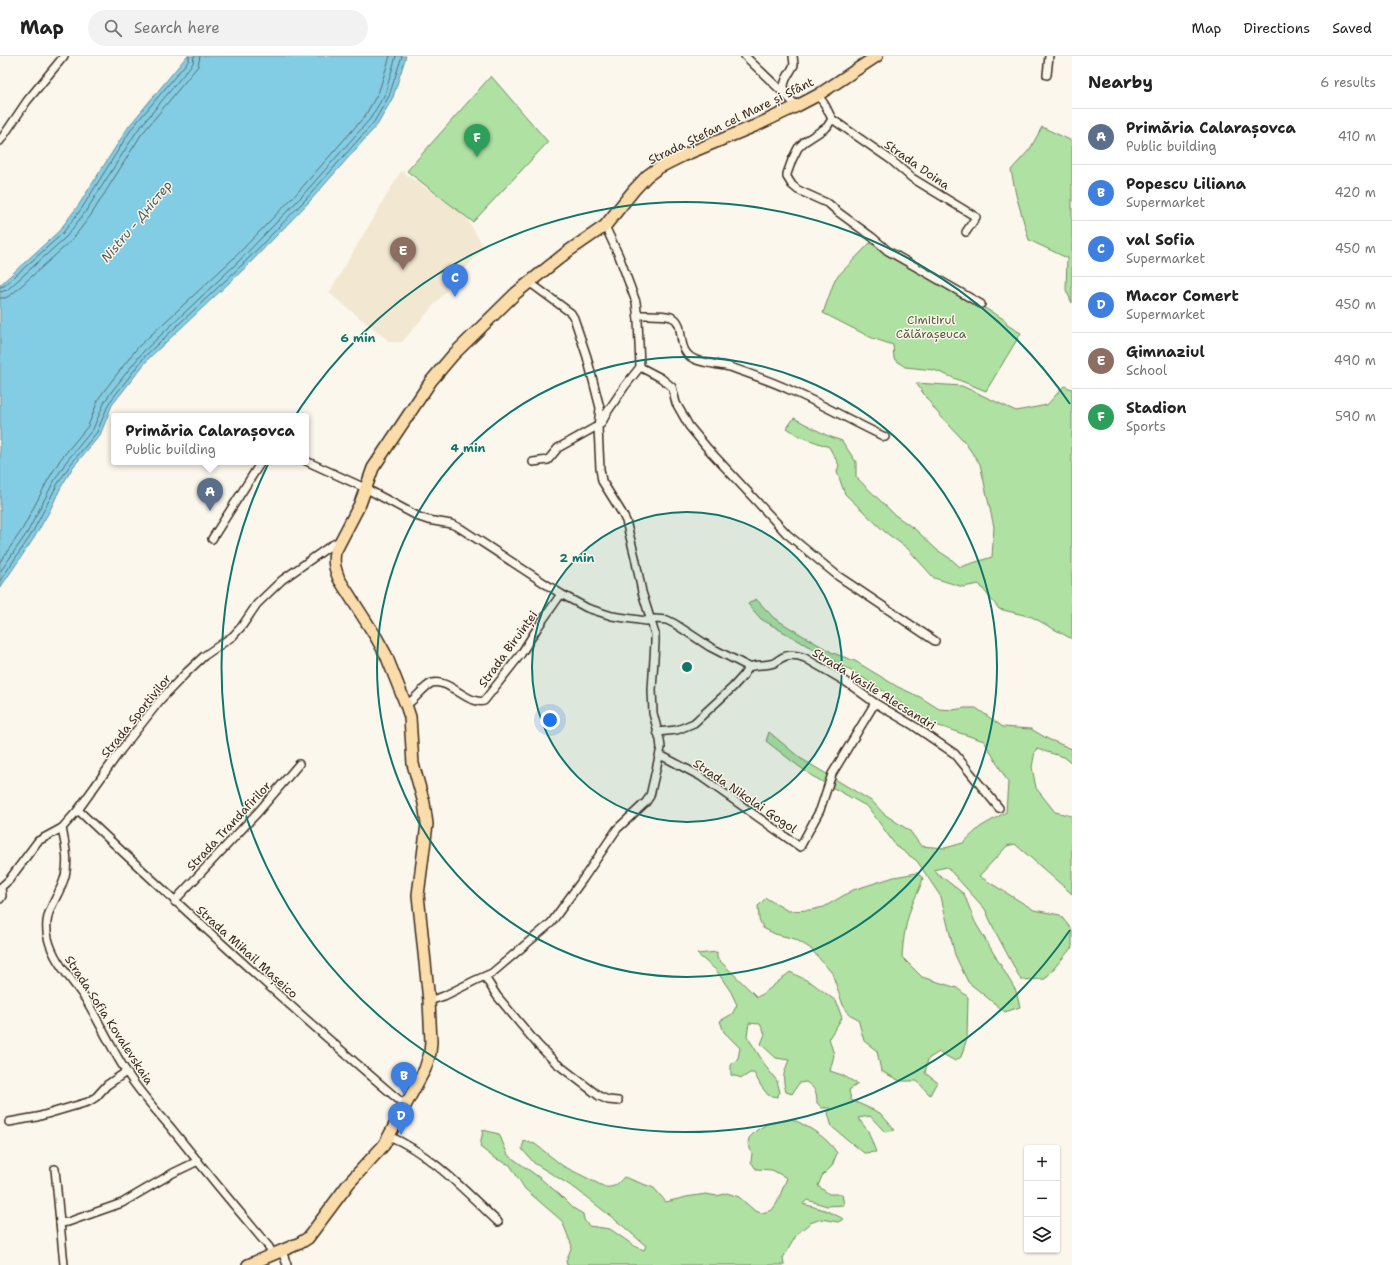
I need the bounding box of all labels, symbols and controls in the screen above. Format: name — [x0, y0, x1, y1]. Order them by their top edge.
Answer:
search box — [88, 10, 368, 46]
text: Map — [20, 15, 64, 40]
icon: search — [102, 17, 124, 39]
text: Search here — [134, 18, 220, 38]
text: Map — [1192, 19, 1222, 37]
text: Directions — [1244, 19, 1310, 37]
text: Saved — [1332, 19, 1372, 37]
text: Nearby — [1088, 71, 1153, 93]
street label: Strada Ștefan cel Mare și Sfânt — [646, 74, 816, 168]
text: 6 results — [1320, 74, 1376, 91]
text: Primăria Calarașovca — [1126, 118, 1296, 138]
pin: F — [464, 124, 490, 157]
text: A — [1096, 128, 1106, 145]
text: 410 m — [1338, 128, 1376, 145]
street label: Strada Doina — [881, 137, 953, 194]
text: Public building — [1126, 138, 1217, 155]
text: Popescu Liliana — [1126, 174, 1246, 194]
water label: Nistru - Дністер — [97, 177, 176, 266]
text: B — [1097, 184, 1105, 201]
text: 420 m — [1334, 184, 1376, 201]
text: Supermarket — [1126, 194, 1205, 211]
text: val Sofia — [1126, 230, 1195, 250]
pin: E — [390, 237, 416, 270]
text: C — [1097, 240, 1105, 257]
text: 450 m — [1335, 240, 1376, 257]
text: Supermarket — [1126, 250, 1205, 267]
pin: C — [442, 264, 468, 297]
text: Macor Comert — [1126, 286, 1239, 306]
text: D — [1096, 296, 1106, 313]
text: 450 m — [1335, 296, 1376, 313]
text: Supermarket — [1126, 306, 1205, 323]
park label: Cimitirul Călărașeuca — [896, 312, 967, 342]
text: 6 min — [341, 330, 376, 346]
text: Gimnaziul — [1126, 342, 1205, 362]
text: E — [1097, 352, 1105, 369]
text: 490 m — [1334, 352, 1376, 369]
text: School — [1126, 362, 1167, 379]
text: Stadion — [1126, 398, 1186, 418]
text: F — [1097, 408, 1105, 425]
text: 590 m — [1335, 408, 1376, 425]
popup — [111, 413, 309, 465]
text: Sports — [1126, 418, 1166, 435]
text: Primăria Calarașovca — [125, 421, 295, 441]
text: 4 min — [451, 440, 486, 456]
text: Public building — [125, 441, 216, 458]
pin: A — [197, 478, 223, 511]
text: 2 min — [560, 550, 595, 566]
street label: Strada Biruinței — [475, 608, 541, 690]
street label: Strada Vasile Alecsandri — [809, 644, 939, 734]
centre of rings — [680, 660, 694, 674]
street label: Strada Sportivilor — [97, 671, 175, 761]
your location — [540, 710, 560, 730]
street label: Strada Nikolai Gogol — [690, 755, 800, 837]
street label: Strada Trandafirilor — [183, 778, 275, 874]
street label: Strada Mihail Mașeico — [193, 902, 301, 1002]
street label: Strada Sofia Kovalevskaia — [61, 952, 157, 1088]
pin: B — [391, 1062, 417, 1095]
pin: D — [388, 1102, 414, 1135]
map controls — [1024, 1145, 1060, 1253]
button: + — [1024, 1145, 1060, 1181]
button: − — [1024, 1181, 1060, 1217]
button: layers — [1024, 1217, 1060, 1253]

